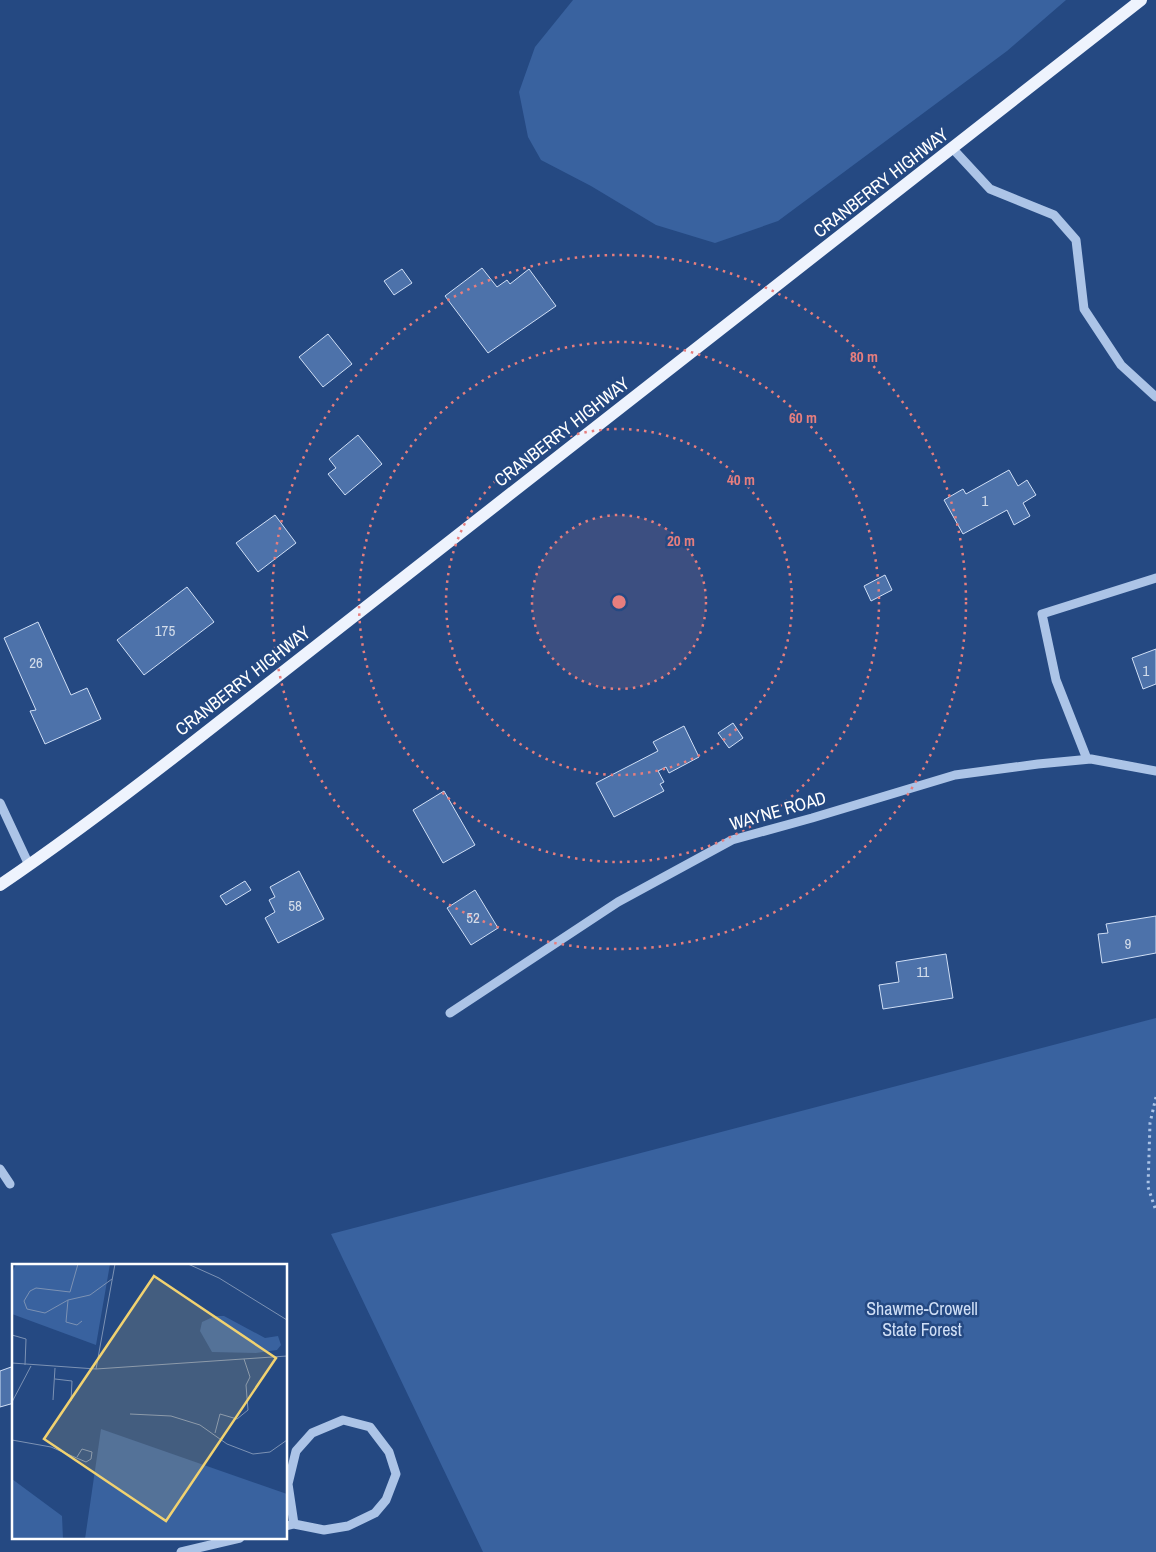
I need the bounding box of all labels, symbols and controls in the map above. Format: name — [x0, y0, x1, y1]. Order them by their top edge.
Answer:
street label: CRANBERRY HIGHWAY — [808, 122, 954, 243]
text: 80 m — [850, 346, 878, 367]
street label: CRANBERRY HIGHWAY — [489, 371, 635, 492]
text: 60 m — [789, 407, 817, 428]
text: 40 m — [727, 469, 755, 490]
house number: 1 — [982, 490, 989, 511]
text: 20 m — [667, 530, 695, 551]
centre of rings — [610, 593, 628, 611]
house number: 175 — [155, 620, 175, 641]
street label: CRANBERRY HIGHWAY — [170, 620, 316, 741]
house number: 26 — [29, 652, 43, 673]
house number: 1 — [1143, 660, 1150, 681]
street label: WAYNE ROAD — [727, 785, 829, 836]
house number: 58 — [288, 895, 302, 916]
house number: 52 — [466, 907, 480, 928]
house number: 9 — [1125, 933, 1132, 954]
house number: 11 — [917, 961, 930, 982]
inset map — [12, 1264, 288, 1540]
park label: Shawme-Crowell State Forest — [866, 1296, 978, 1342]

